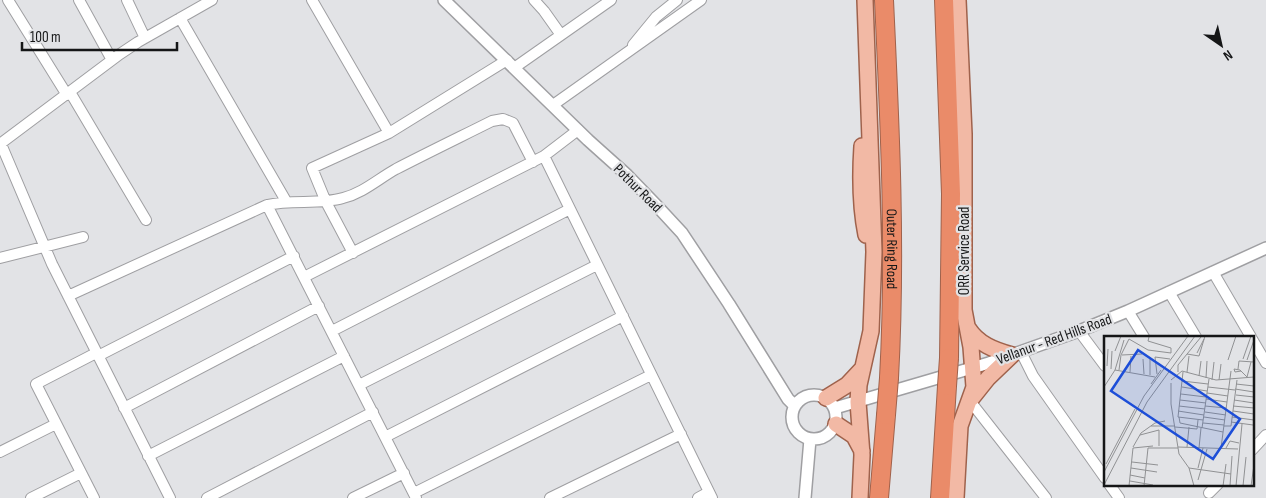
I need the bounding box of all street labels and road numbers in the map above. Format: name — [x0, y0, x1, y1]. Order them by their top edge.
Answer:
street label: Pothur Road — [609, 160, 666, 217]
street label: ORR Service Road — [955, 207, 974, 295]
street label: Outer Ring Road — [882, 208, 901, 289]
street label: Vellanur - Red Hills Road — [994, 310, 1114, 369]

